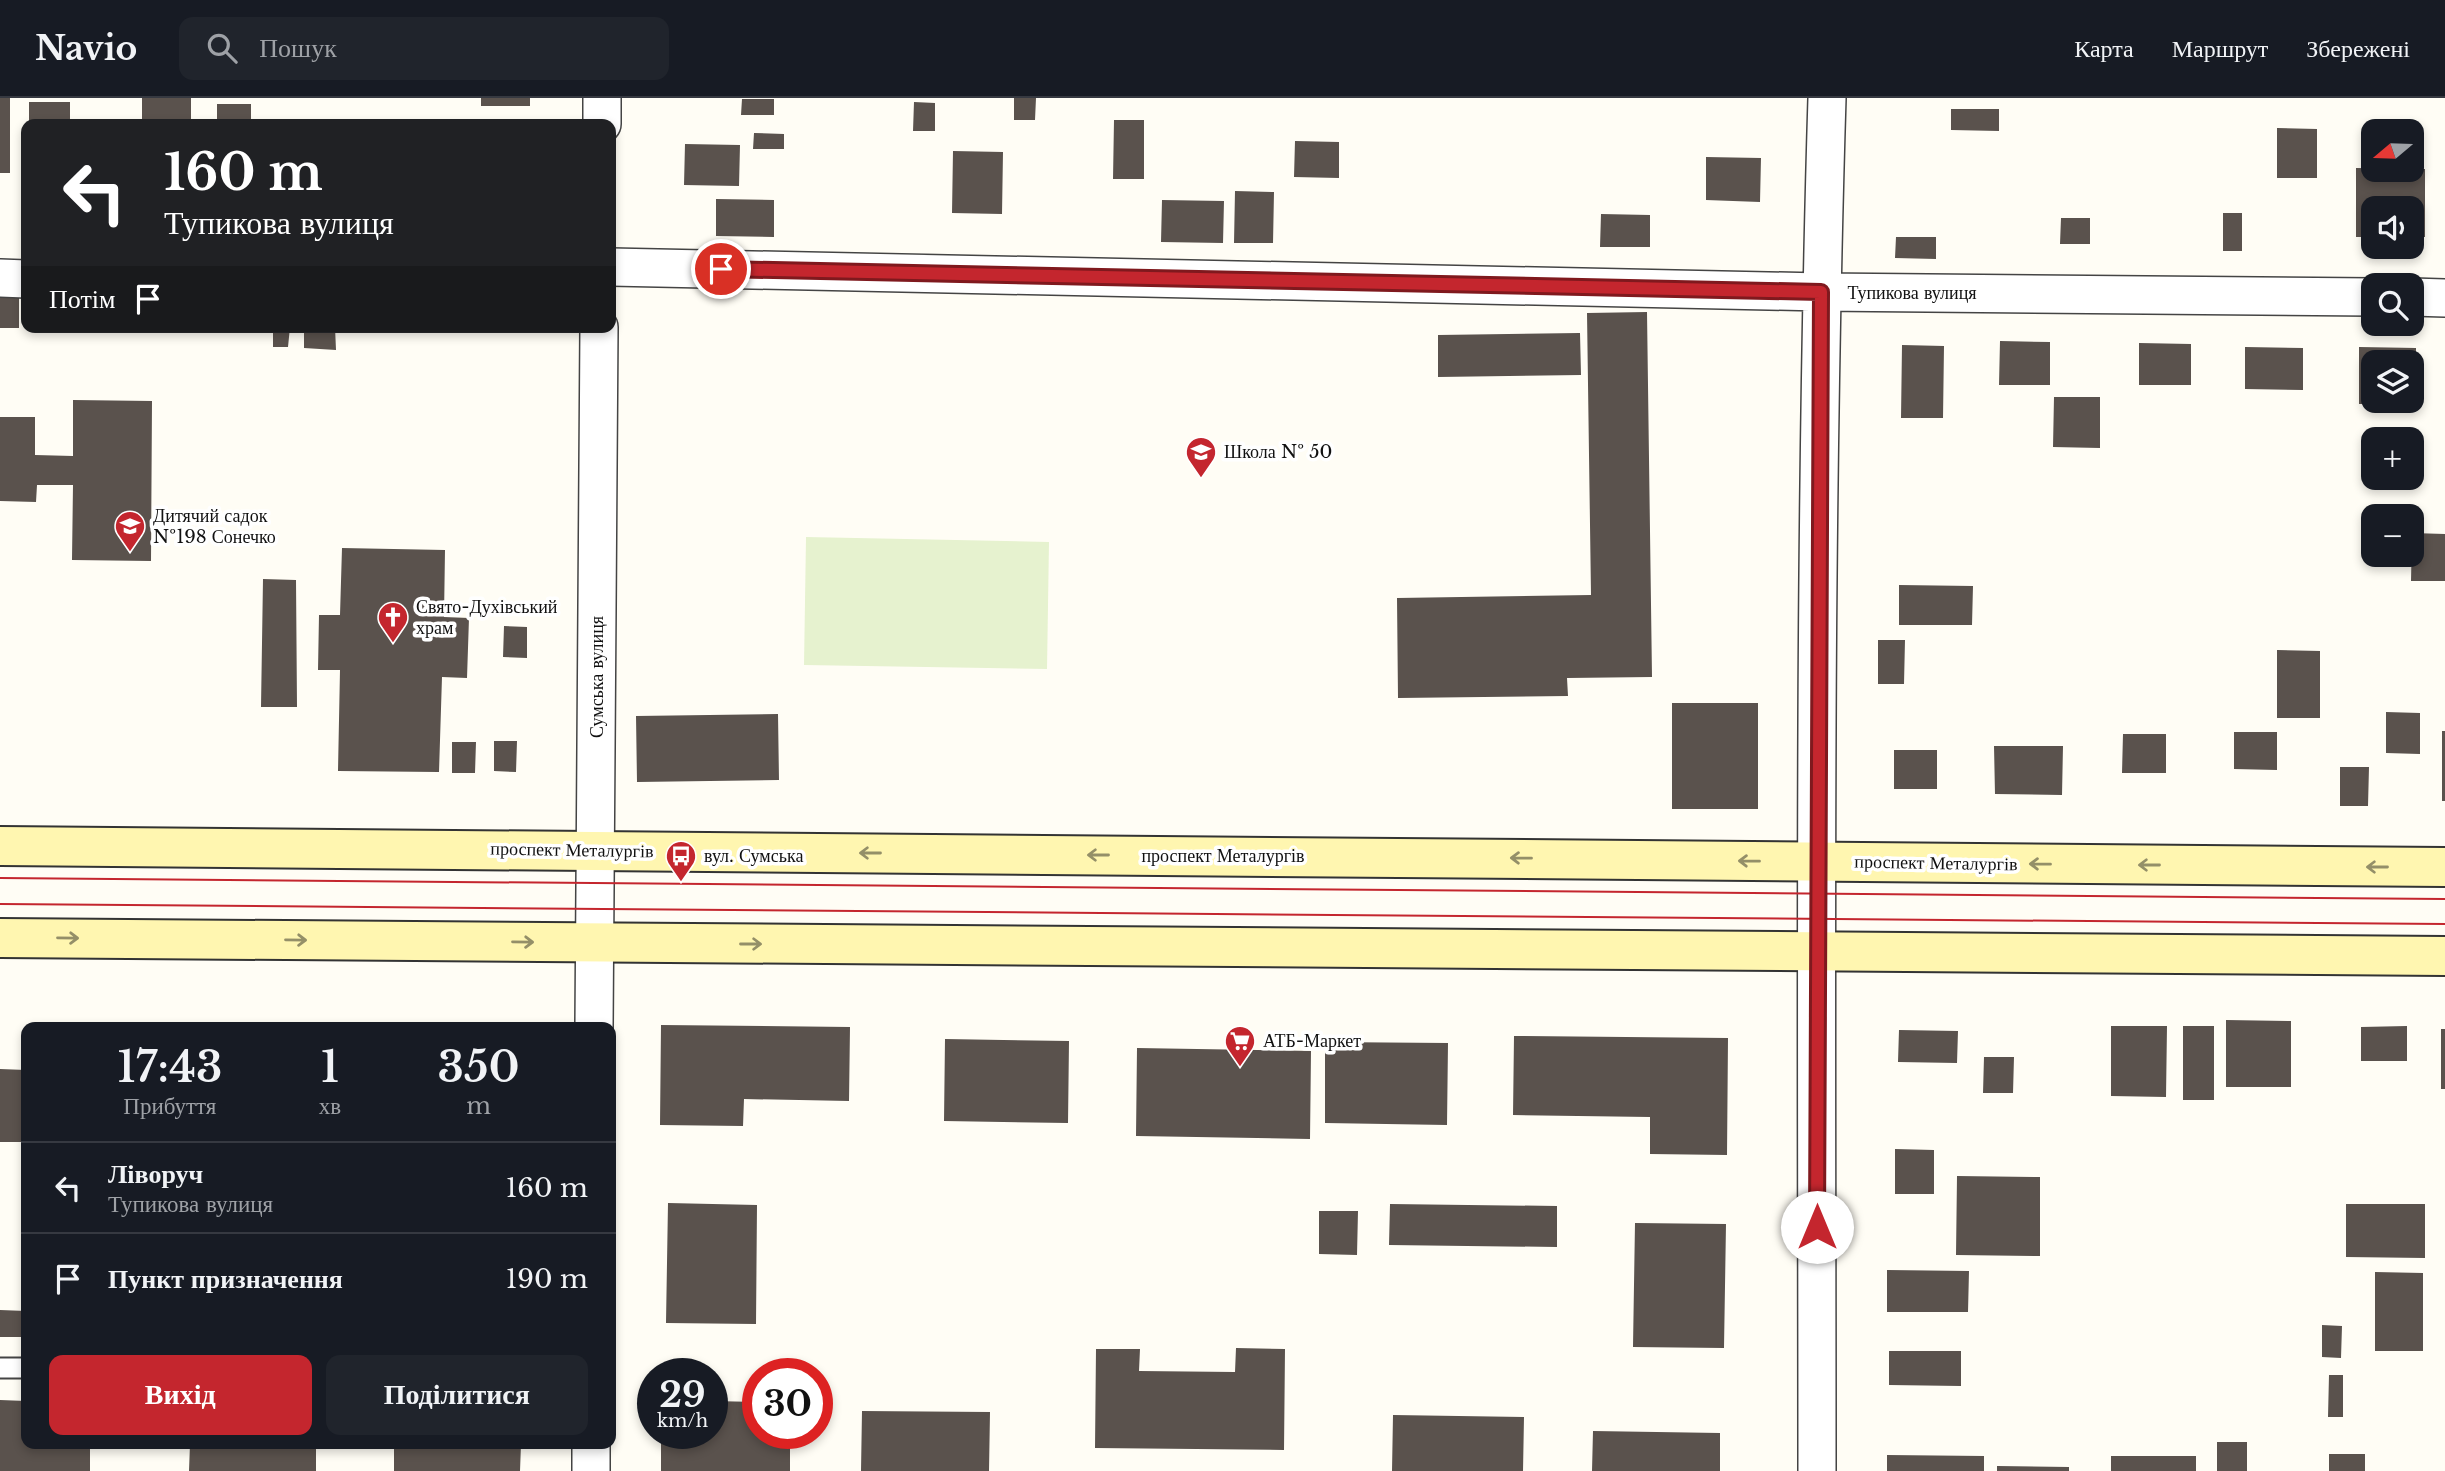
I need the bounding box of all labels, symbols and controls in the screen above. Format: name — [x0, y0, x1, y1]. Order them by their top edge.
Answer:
search box — [179, 17, 669, 80]
text: Navio — [35, 28, 137, 69]
icon: search — [203, 29, 241, 67]
text: Пошук — [259, 32, 337, 64]
text: Карта — [2074, 34, 2134, 63]
text: Маршрут — [2172, 34, 2268, 63]
text: Збережені — [2306, 34, 2410, 63]
north arrow — [2361, 119, 2424, 182]
map controls — [2361, 119, 2424, 567]
text: 160 m — [164, 142, 323, 203]
icon: left — [49, 147, 140, 238]
button: sound — [2361, 196, 2424, 259]
text: Тупикова вулиця — [164, 203, 394, 243]
pin — [691, 239, 751, 299]
icon: arrive — [702, 250, 740, 288]
button: search — [2361, 273, 2424, 336]
icon: arrive — [129, 280, 167, 318]
street label: Тупикова вулиця — [1847, 282, 1977, 304]
text: Потім — [49, 283, 115, 315]
button: layers — [2361, 350, 2424, 413]
button: + — [2361, 427, 2424, 490]
school or university icon: Школа № 50 — [1184, 435, 1218, 479]
place label: Школа № 50 — [1224, 441, 1332, 463]
button: − — [2361, 504, 2424, 567]
place label: Дитячий садок №198 Сонечко — [153, 505, 276, 548]
school or university icon: Дитячий садок №198 Сонечко — [113, 509, 147, 553]
place label: Свято-Духівський храм — [416, 596, 558, 639]
church icon: Свято-Духівський храм — [376, 600, 410, 644]
street label: Сумська вулиця — [586, 616, 608, 738]
street label: проспект Металургів — [490, 838, 654, 862]
bus stop icon: вул. Сумська — [664, 839, 698, 883]
place label: вул. Сумська — [704, 845, 803, 867]
street label: проспект Металургів — [1141, 845, 1305, 867]
one-way arrow — [859, 846, 882, 860]
one-way arrow — [1086, 848, 1109, 861]
street label: проспект Металургів — [1854, 851, 2018, 875]
one-way arrow — [1510, 852, 1533, 865]
one-way arrow — [1737, 854, 1760, 868]
one-way arrow — [2029, 857, 2052, 870]
one-way arrow — [2138, 858, 2161, 871]
one-way arrow — [2366, 860, 2389, 873]
one-way arrow — [56, 931, 79, 945]
one-way arrow — [284, 933, 307, 947]
one-way arrow — [511, 936, 534, 949]
one-way arrow — [739, 937, 762, 951]
supermarket icon: АТБ-Маркет — [1223, 1024, 1257, 1068]
place label: АТБ-Маркет — [1263, 1030, 1361, 1052]
text: 17:43 — [117, 1041, 222, 1093]
text: 1 — [321, 1041, 339, 1093]
text: 350 — [437, 1041, 520, 1093]
text: Прибуття — [123, 1092, 216, 1120]
text: хв — [319, 1092, 341, 1120]
text: m — [466, 1092, 491, 1120]
text: Ліворуч — [108, 1158, 203, 1190]
icon: left — [49, 1169, 87, 1207]
text: 160 m — [506, 1172, 588, 1204]
text: Тупикова вулиця — [108, 1190, 273, 1218]
position arrow — [1780, 1190, 1854, 1264]
icon: arrive — [49, 1260, 87, 1298]
text: Пункт призначення — [108, 1263, 343, 1295]
text: 190 m — [506, 1263, 588, 1295]
button: Вихід — [49, 1355, 312, 1435]
button: Поділитися — [326, 1355, 588, 1435]
speed limit sign: 30 — [742, 1358, 833, 1449]
text: 29 — [659, 1373, 706, 1416]
text: km/h — [657, 1410, 708, 1432]

